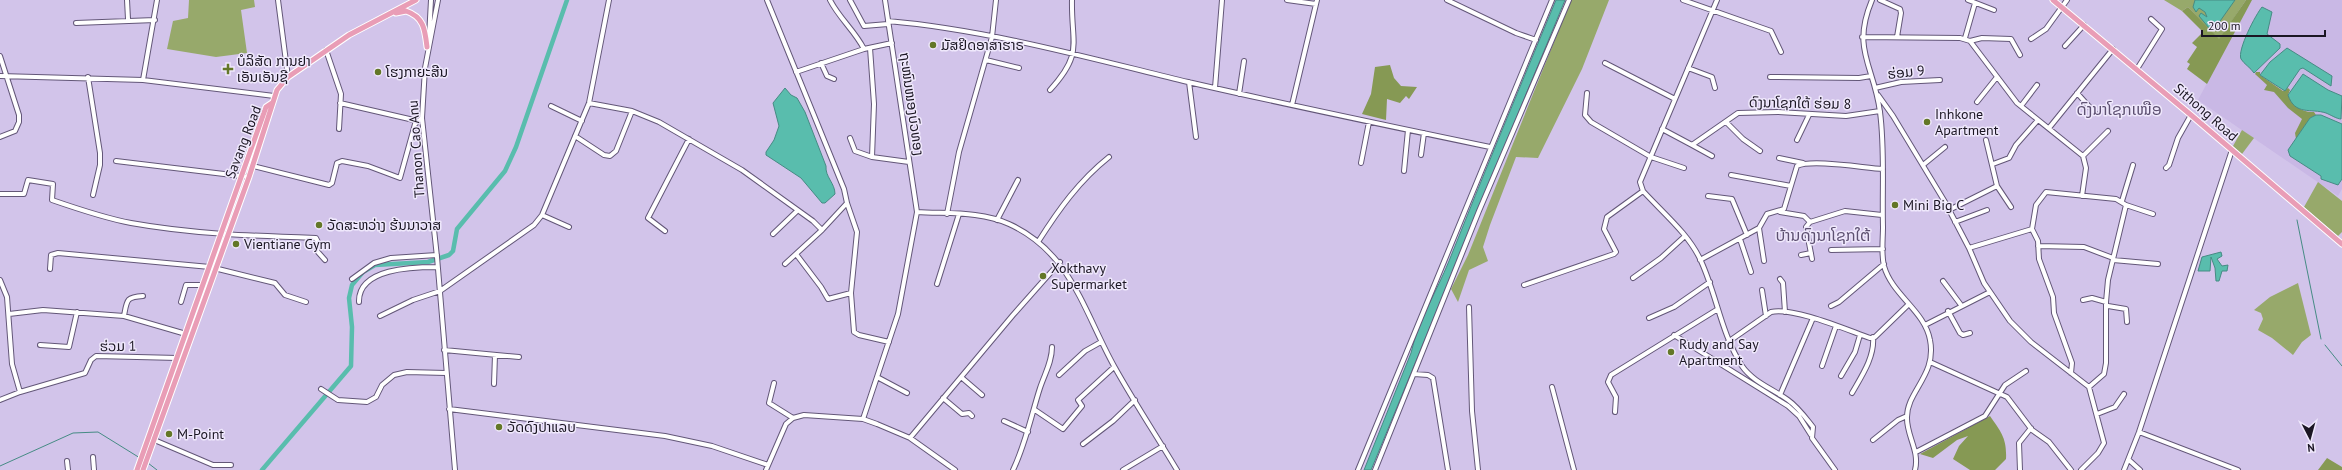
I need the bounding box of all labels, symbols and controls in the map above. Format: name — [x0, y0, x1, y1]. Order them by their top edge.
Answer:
scale bar — [2202, 12, 2325, 38]
text: 200 m — [2208, 18, 2241, 33]
place label: ມັສຢິດອາສາຮາຣ — [941, 36, 1024, 54]
marker: ມັສຢິດອາສາຮາຣ — [928, 40, 938, 50]
street label: ຖະໜົນໜອງບົວທອງ — [896, 51, 928, 157]
place label: ບໍລິສັດ ການຢາ ເອັນເອັນຊີ — [237, 52, 311, 86]
street label: ຮ່ອມ 9 — [1887, 61, 1925, 83]
marker: ບໍລິສັດ ການຢາ ເອັນເອັນຊີ — [222, 63, 234, 75]
place label: ໂຮງກາຍະສີນ — [385, 63, 448, 81]
marker: ໂຮງກາຍະສີນ — [373, 67, 383, 77]
street label: Sithong Road — [2170, 79, 2242, 145]
street label: ດົງນາໂຊກໃຕ້ ຮ່ອມ 8 — [1749, 93, 1851, 113]
district label: ດົງນາໂຊກເໜືອ — [2076, 99, 2162, 119]
street label: Thanon Cao Anu — [404, 100, 428, 198]
street label: Savang Road — [221, 103, 265, 181]
place label: Inhkone Apartment — [1935, 105, 1999, 139]
marker: Inhkone Apartment — [1922, 117, 1932, 127]
place label: Mini Big C — [1903, 196, 1964, 214]
marker: Mini Big C — [1890, 200, 1900, 210]
place label: ວັດສະຫວ່າງ ຮ້ນນາວາສ — [327, 216, 441, 234]
marker: ວັດສະຫວ່າງ ຮ້ນນາວາສ — [314, 220, 324, 230]
district label: ບ້ານດົງນາໂຊກໃຕ້ — [1776, 225, 1871, 245]
place label: Vientiane Gym — [243, 235, 331, 253]
marker: Vientiane Gym — [231, 239, 241, 249]
place label: Xokthavy Supermarket — [1051, 259, 1127, 293]
marker: Xokthavy Supermarket — [1038, 271, 1048, 281]
place label: Rudy and Say Apartment — [1679, 335, 1759, 369]
street label: ຮ່ວມ 1 — [99, 337, 137, 355]
marker: Rudy and Say Apartment — [1666, 347, 1676, 357]
place label: ວັດດົງປາແລບ — [507, 418, 576, 436]
north arrow — [2290, 418, 2330, 458]
marker: ວັດດົງປາແລບ — [494, 422, 504, 432]
place label: M-Point — [177, 425, 224, 443]
marker: M-Point — [164, 429, 174, 439]
text: N — [2307, 441, 2315, 455]

